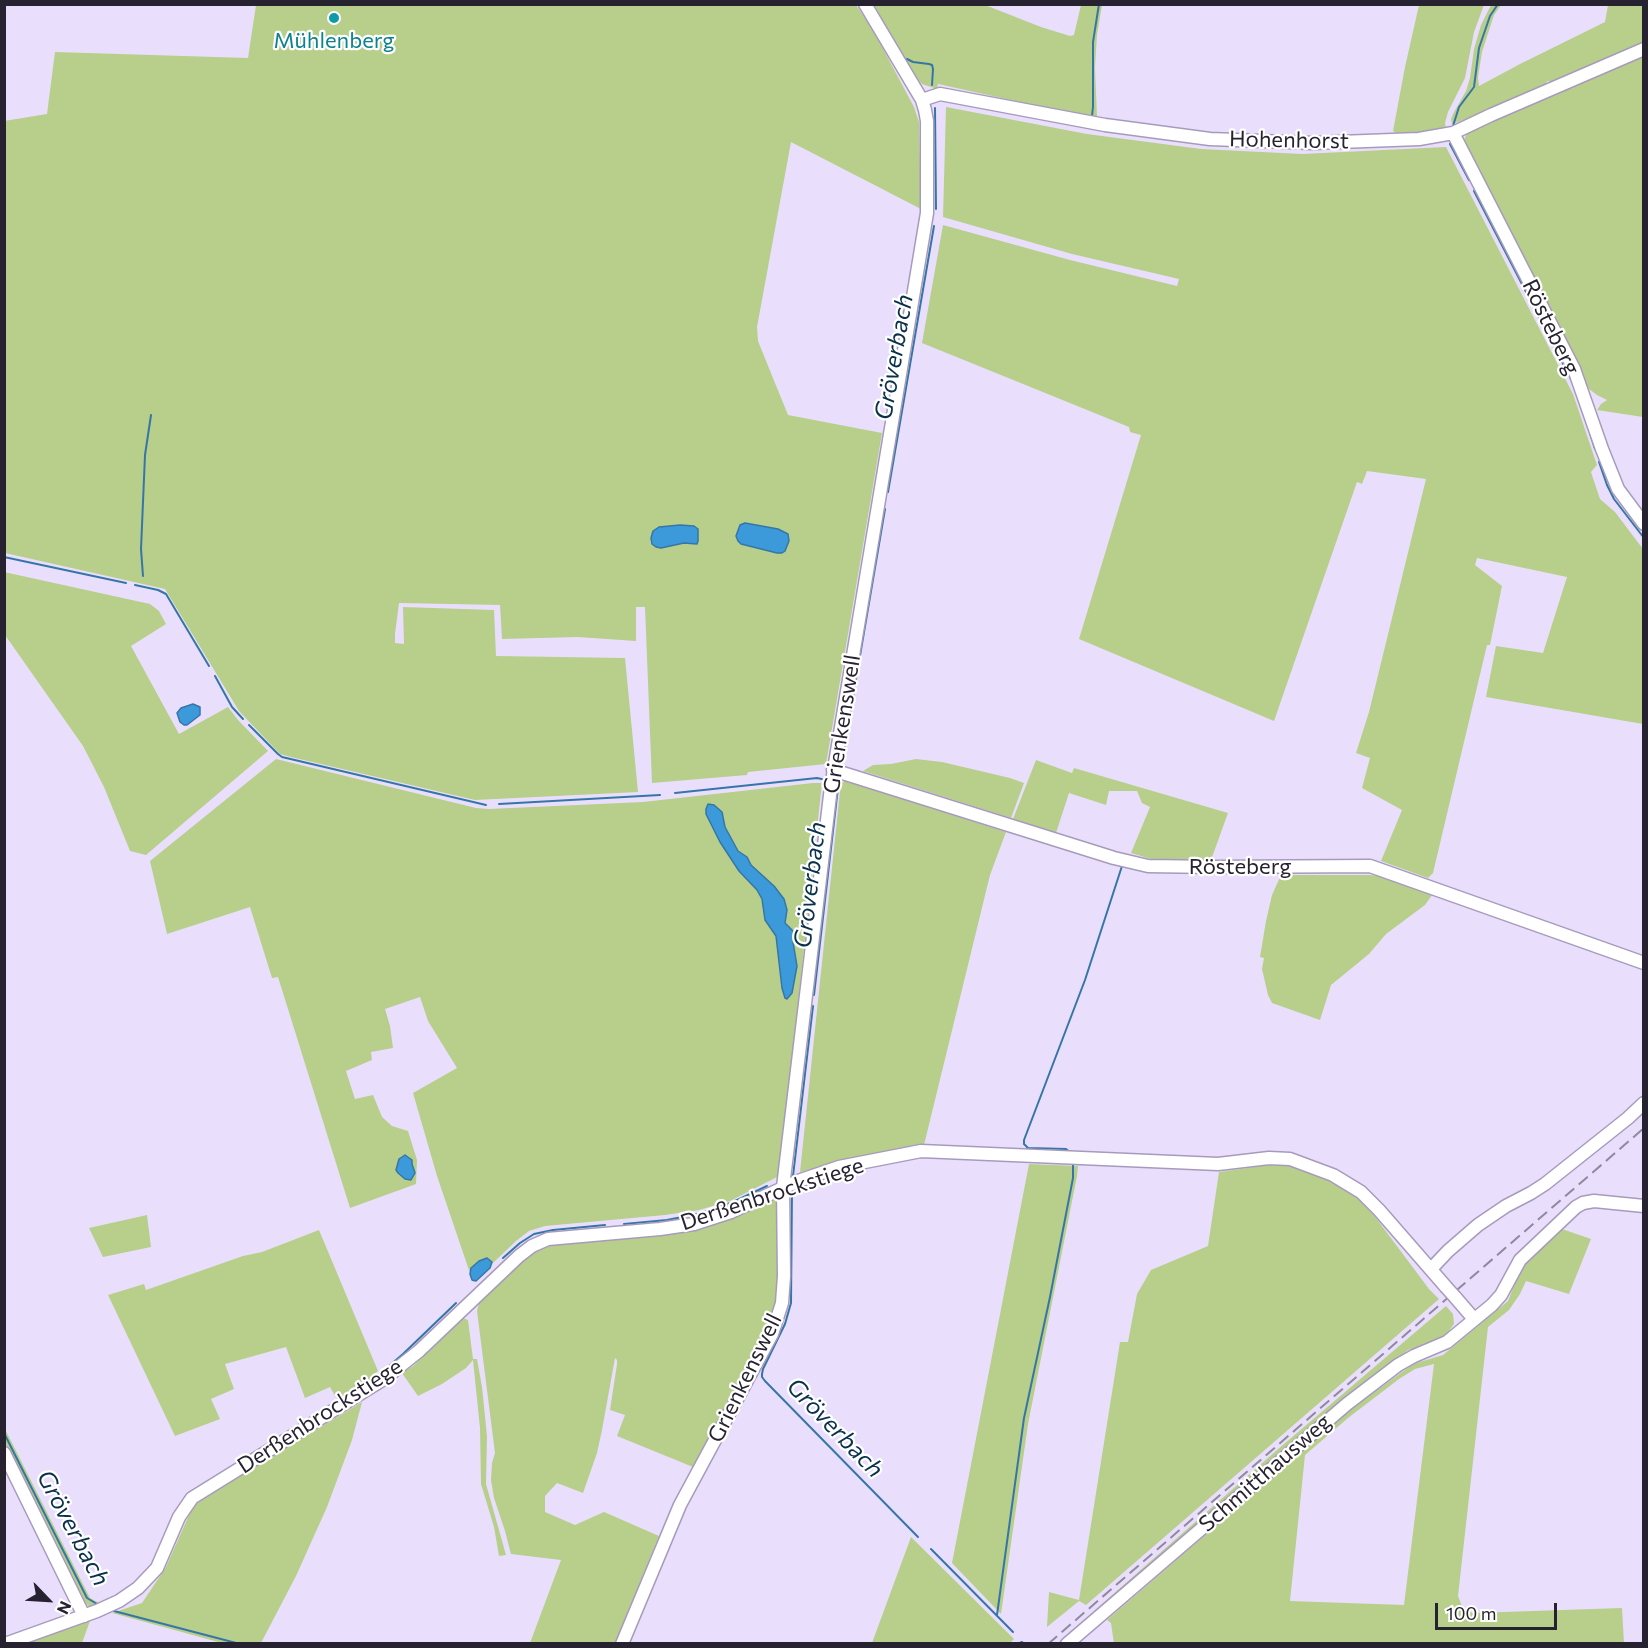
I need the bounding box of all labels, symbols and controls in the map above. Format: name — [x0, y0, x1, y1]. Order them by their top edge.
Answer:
marker: Mühlenberg — [327, 11, 341, 25]
place label: Mühlenberg — [273, 28, 395, 54]
street label: Hohenhorst — [1229, 126, 1349, 154]
street label: Rösteberg — [1517, 275, 1585, 379]
water label: Gröverbach — [869, 292, 919, 422]
street label: Grienkenswell — [818, 653, 866, 795]
water label: Gröverbach — [788, 820, 832, 950]
street label: Rösteberg — [1189, 854, 1291, 880]
street label: Derßenbrockstiege — [677, 1152, 867, 1236]
street label: Grienkenswell — [702, 1309, 788, 1447]
street label: Derßenbrockstiege — [233, 1353, 407, 1479]
water label: Gröverbach — [781, 1372, 889, 1484]
street label: Schmitthausweg — [1194, 1409, 1336, 1537]
water label: Gröverbach — [30, 1465, 116, 1591]
north arrow — [18, 1570, 78, 1630]
scale bar — [1438, 1591, 1560, 1629]
text: N — [54, 1598, 76, 1617]
text: 100 m — [1446, 1602, 1496, 1624]

